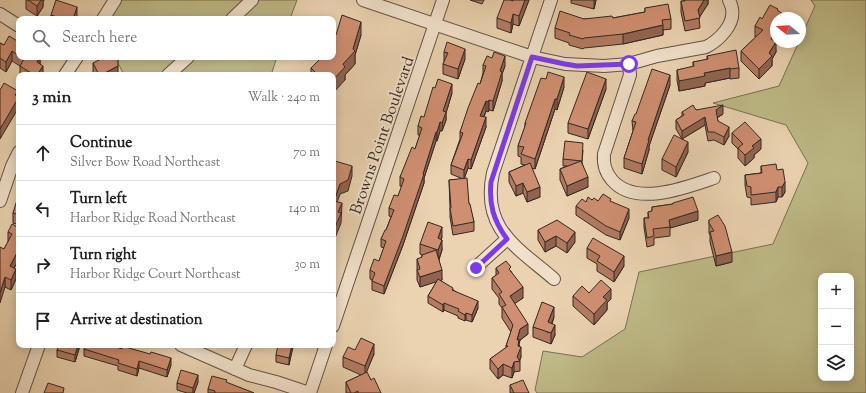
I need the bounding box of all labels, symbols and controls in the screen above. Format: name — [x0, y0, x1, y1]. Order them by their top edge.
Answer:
north arrow — [770, 12, 806, 48]
search box — [16, 16, 336, 60]
icon: search — [30, 27, 52, 49]
text: Search here — [62, 28, 137, 49]
street label: Browns Point Boulevard — [346, 54, 421, 218]
route start — [620, 55, 638, 73]
text: 3 min — [32, 86, 71, 110]
text: Walk · 240 m — [248, 89, 320, 107]
text: Continue — [70, 133, 132, 154]
icon: ahead — [32, 142, 54, 164]
text: 70 m — [293, 144, 320, 162]
text: Silver Bow Road Northeast — [70, 154, 220, 172]
text: Turn left — [70, 189, 127, 210]
icon: left — [32, 198, 54, 220]
text: 140 m — [289, 200, 320, 218]
text: Harbor Ridge Road Northeast — [70, 210, 236, 228]
text: Turn right — [70, 245, 136, 266]
icon: right — [32, 254, 54, 276]
text: 30 m — [294, 256, 320, 274]
route end — [467, 259, 485, 277]
text: Harbor Ridge Court Northeast — [70, 266, 241, 284]
map controls — [818, 273, 854, 381]
button: + — [818, 273, 854, 309]
button: − — [818, 309, 854, 345]
icon: arrive — [32, 310, 54, 332]
text: Arrive at destination — [70, 310, 203, 331]
button: layers — [818, 345, 854, 381]

